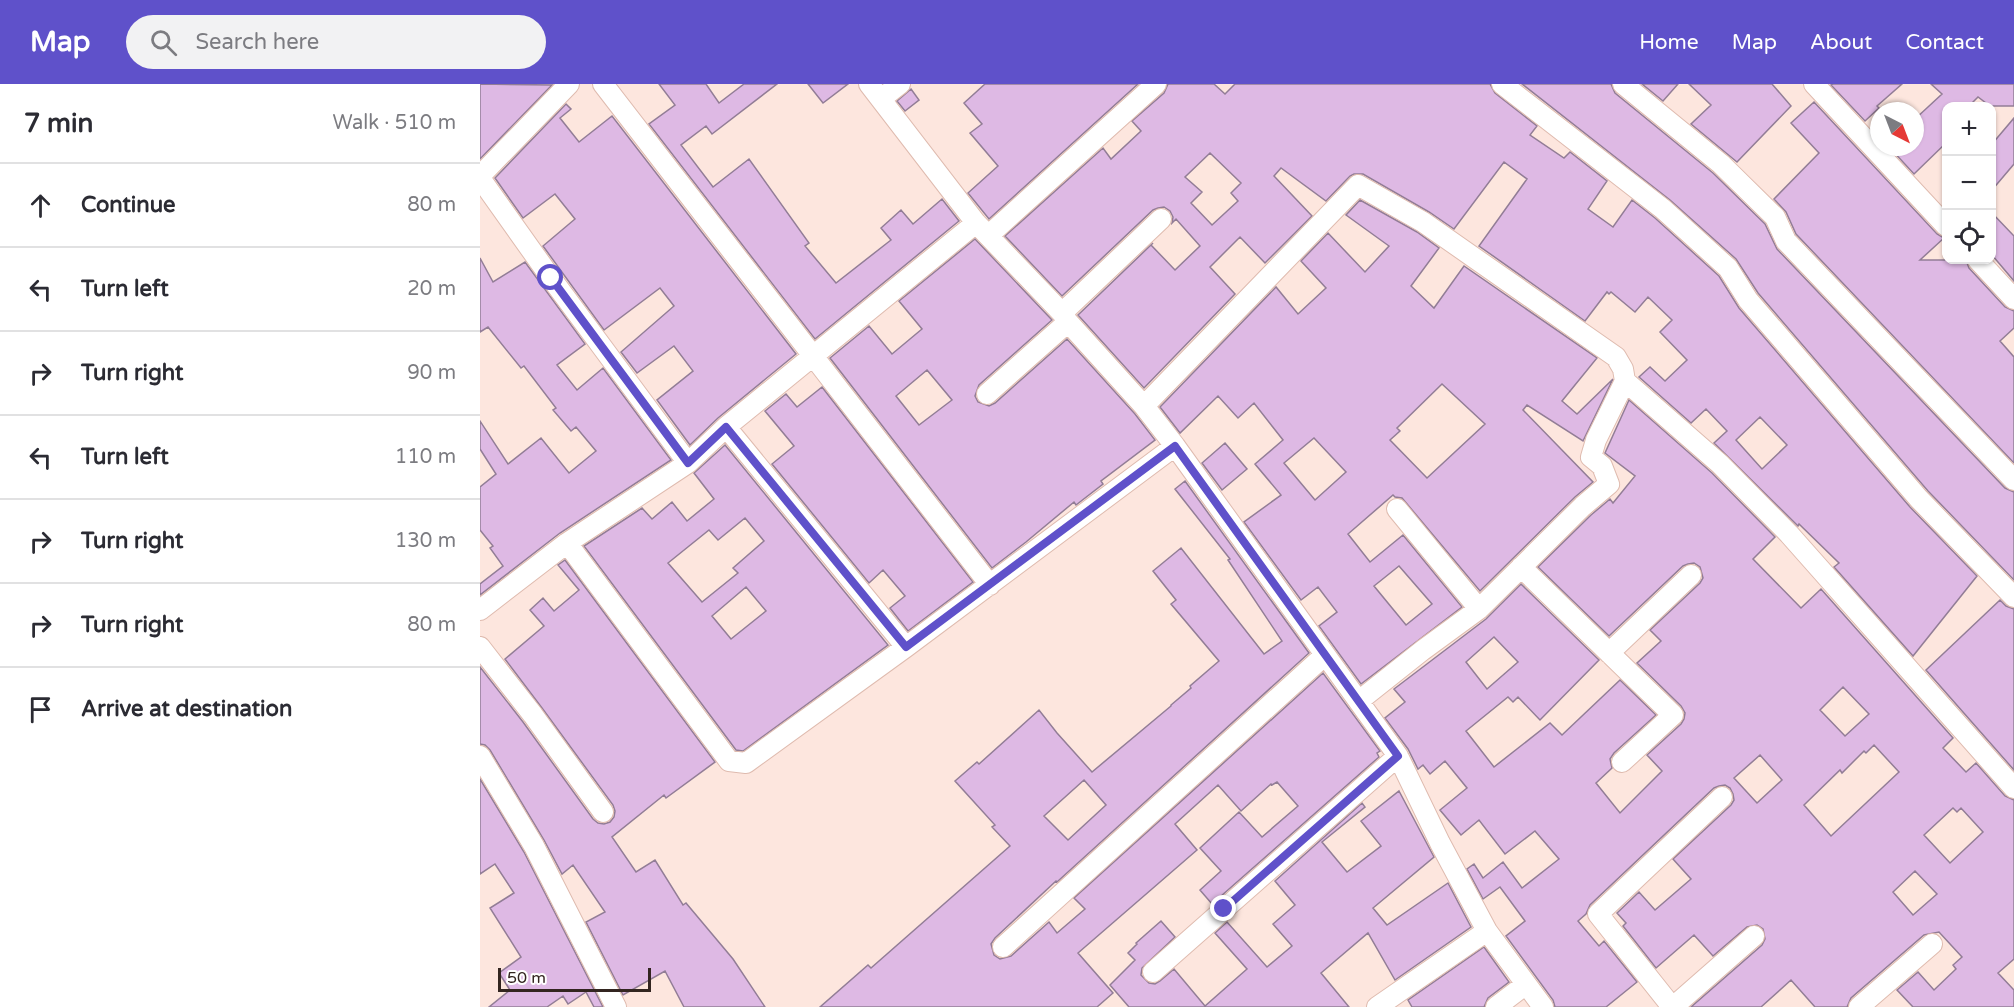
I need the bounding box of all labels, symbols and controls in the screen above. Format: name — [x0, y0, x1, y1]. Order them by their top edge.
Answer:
search box — [126, 15, 546, 69]
text: Map — [30, 25, 90, 59]
icon: search — [147, 26, 180, 59]
text: Search here — [195, 29, 319, 55]
text: Home — [1639, 30, 1699, 55]
text: Map — [1732, 30, 1777, 55]
text: About — [1810, 30, 1872, 55]
text: Contact — [1905, 30, 1984, 55]
north arrow — [1870, 102, 1924, 156]
map controls — [1942, 102, 1996, 264]
button: + — [1942, 102, 1996, 156]
text: 7 min — [24, 108, 93, 139]
text: Walk · 510 m — [333, 111, 456, 135]
button: − — [1942, 156, 1996, 210]
icon: ahead — [24, 189, 57, 222]
text: Continue — [81, 192, 176, 218]
text: 80 m — [407, 193, 456, 217]
button: locate — [1942, 210, 1996, 264]
route start — [537, 264, 563, 290]
icon: left — [24, 273, 57, 306]
text: Turn left — [81, 276, 169, 302]
text: 20 m — [407, 277, 456, 301]
icon: right — [24, 357, 57, 390]
text: Turn right — [81, 360, 183, 386]
text: 90 m — [407, 361, 456, 385]
icon: left — [24, 441, 57, 474]
text: Turn left — [81, 444, 169, 470]
text: 110 m — [395, 445, 456, 469]
icon: right — [24, 525, 57, 558]
text: Turn right — [81, 528, 183, 554]
text: 130 m — [395, 529, 456, 553]
icon: right — [24, 609, 57, 642]
text: Turn right — [81, 612, 183, 638]
text: 80 m — [407, 613, 456, 637]
icon: arrive — [24, 693, 57, 726]
text: Arrive at destination — [81, 696, 292, 722]
route end — [1210, 895, 1236, 921]
scale bar — [498, 965, 651, 992]
text: 50 m — [507, 968, 546, 988]

